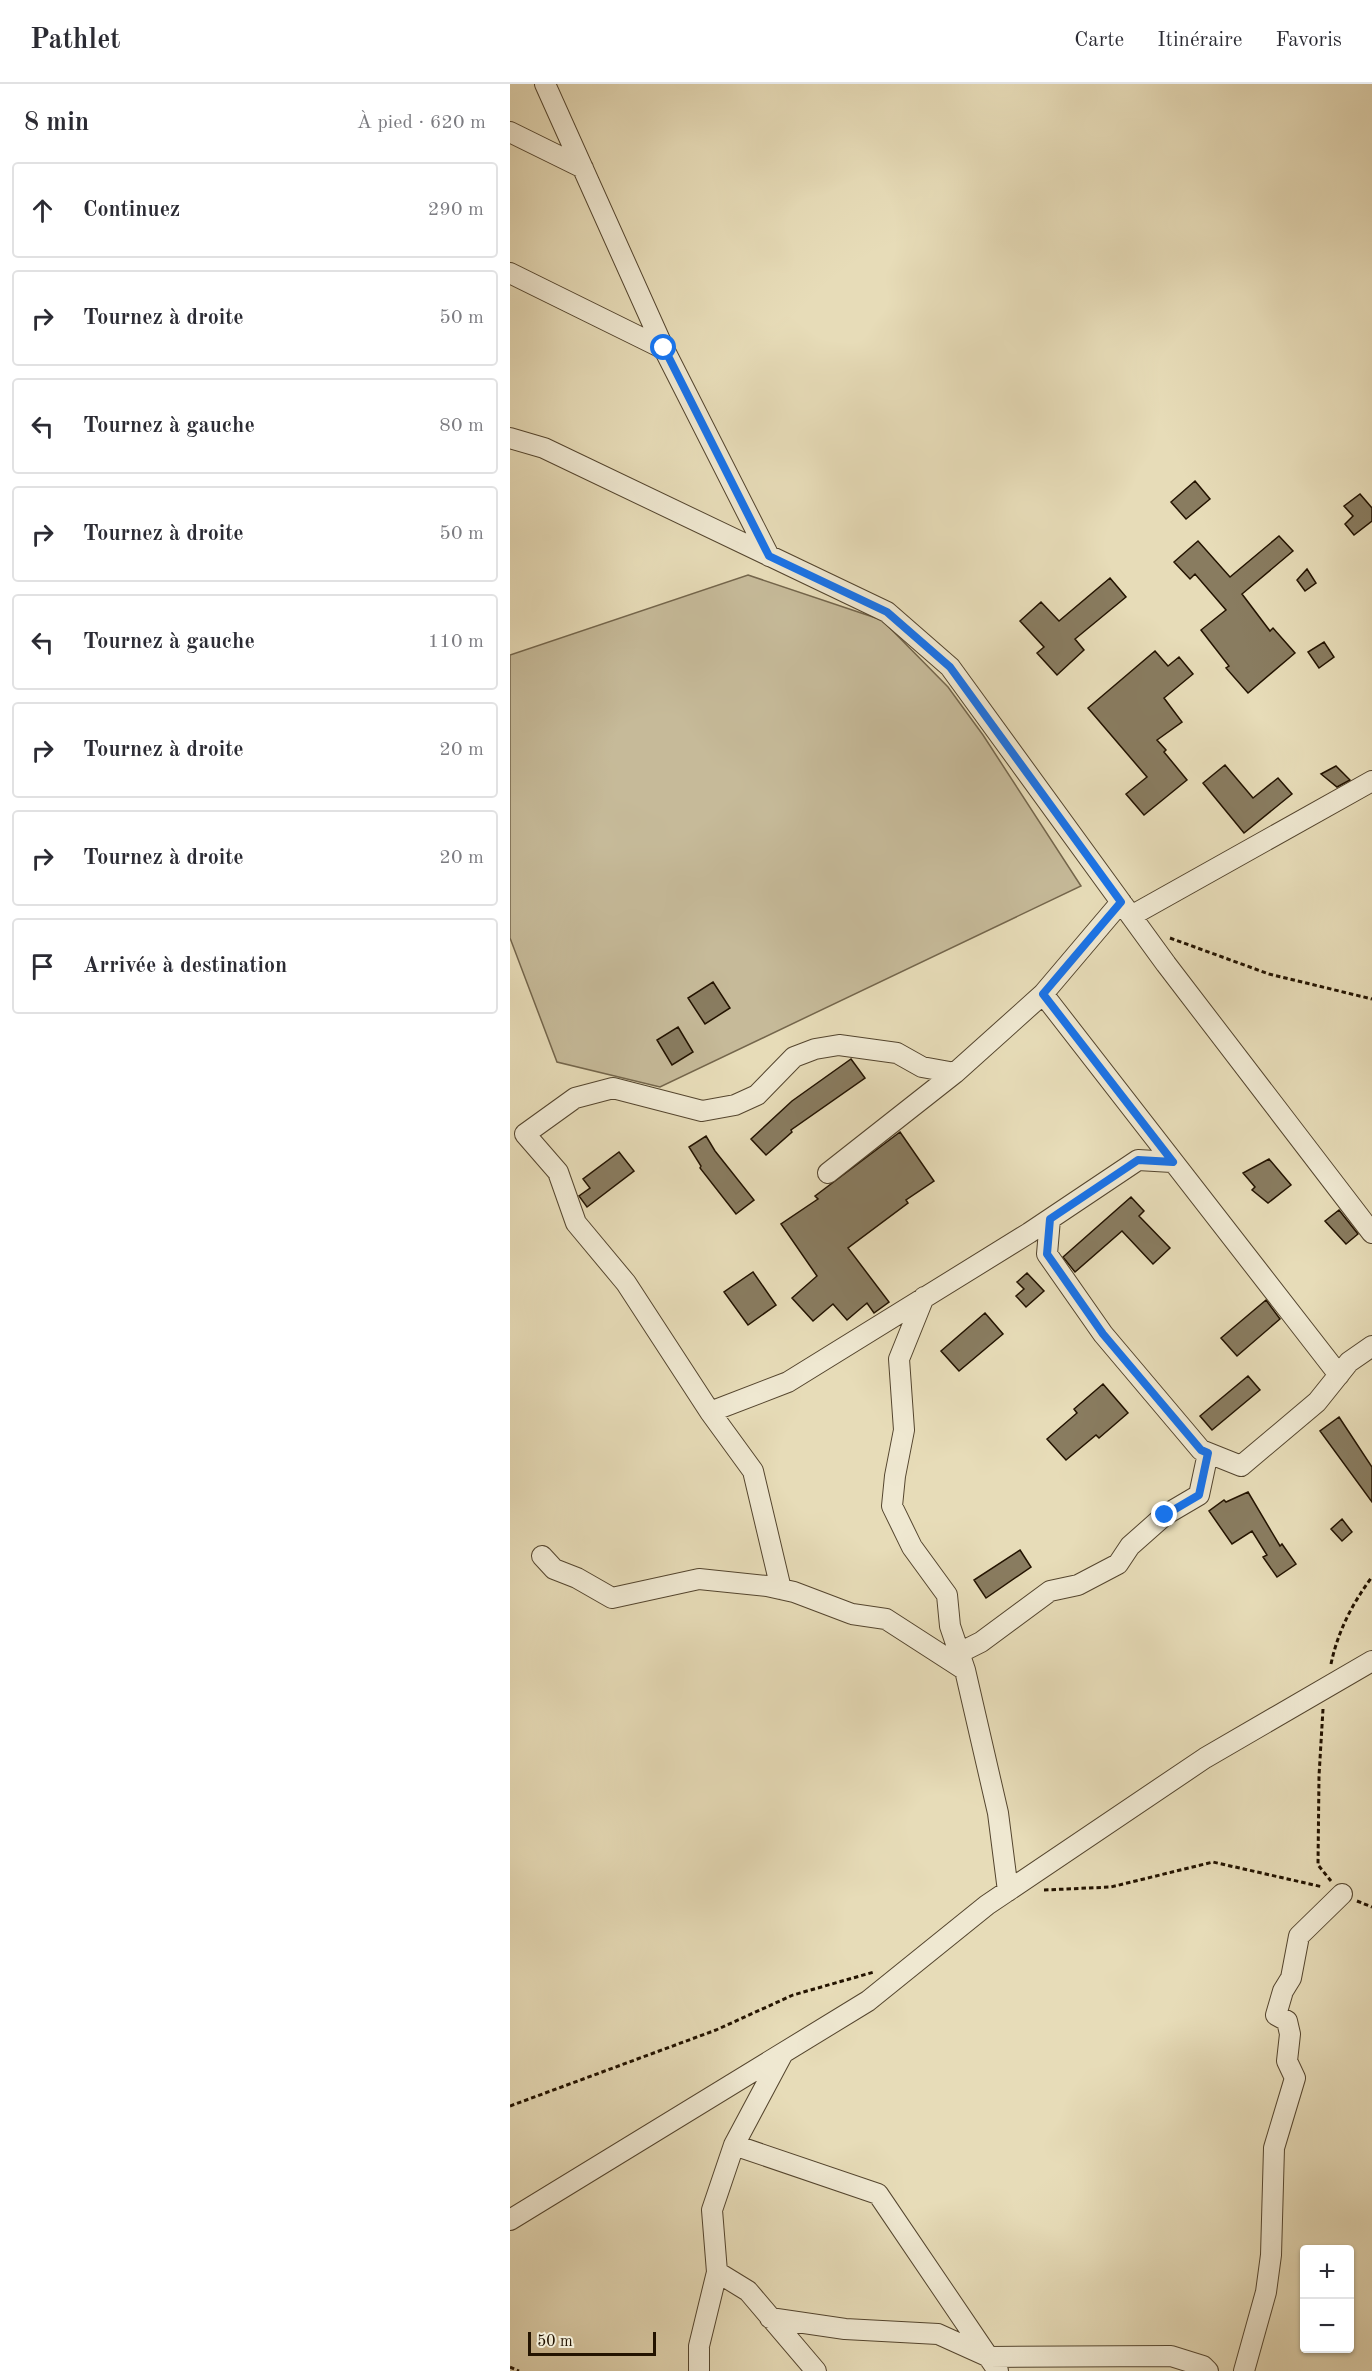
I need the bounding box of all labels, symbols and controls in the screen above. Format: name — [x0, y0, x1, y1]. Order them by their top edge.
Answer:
text: Pathlet — [30, 27, 121, 55]
text: Carte — [1074, 30, 1124, 51]
text: Itinéraire — [1157, 30, 1243, 51]
text: Favoris — [1276, 30, 1342, 51]
text: 8 min — [24, 110, 89, 136]
text: À pied · 620 m — [357, 113, 486, 133]
icon: ahead — [26, 194, 59, 227]
text: Continuez — [83, 199, 180, 221]
text: 290 m — [428, 200, 484, 220]
icon: right — [26, 302, 59, 335]
text: Tournez à droite — [83, 307, 244, 329]
text: 50 m — [439, 308, 484, 328]
route start — [650, 334, 676, 360]
icon: left — [26, 410, 59, 443]
text: Tournez à gauche — [83, 415, 255, 437]
text: 80 m — [439, 416, 484, 436]
icon: right — [26, 518, 59, 551]
text: Tournez à droite — [83, 523, 244, 545]
text: 50 m — [439, 524, 484, 544]
icon: left — [26, 626, 59, 659]
text: Tournez à gauche — [83, 631, 255, 653]
text: 110 m — [428, 632, 484, 652]
icon: right — [26, 734, 59, 767]
text: Tournez à droite — [83, 739, 244, 761]
text: 20 m — [439, 740, 484, 760]
icon: right — [26, 842, 59, 875]
text: Tournez à droite — [83, 847, 244, 869]
text: 20 m — [439, 848, 484, 868]
icon: arrive — [26, 950, 59, 983]
text: Arrivée à destination — [83, 955, 287, 977]
route end — [1151, 1501, 1177, 1527]
map controls — [1300, 2245, 1354, 2353]
button: + — [1300, 2245, 1354, 2299]
button: − — [1300, 2299, 1354, 2353]
scale bar — [528, 2329, 656, 2356]
text: 50 m — [537, 2334, 573, 2350]

